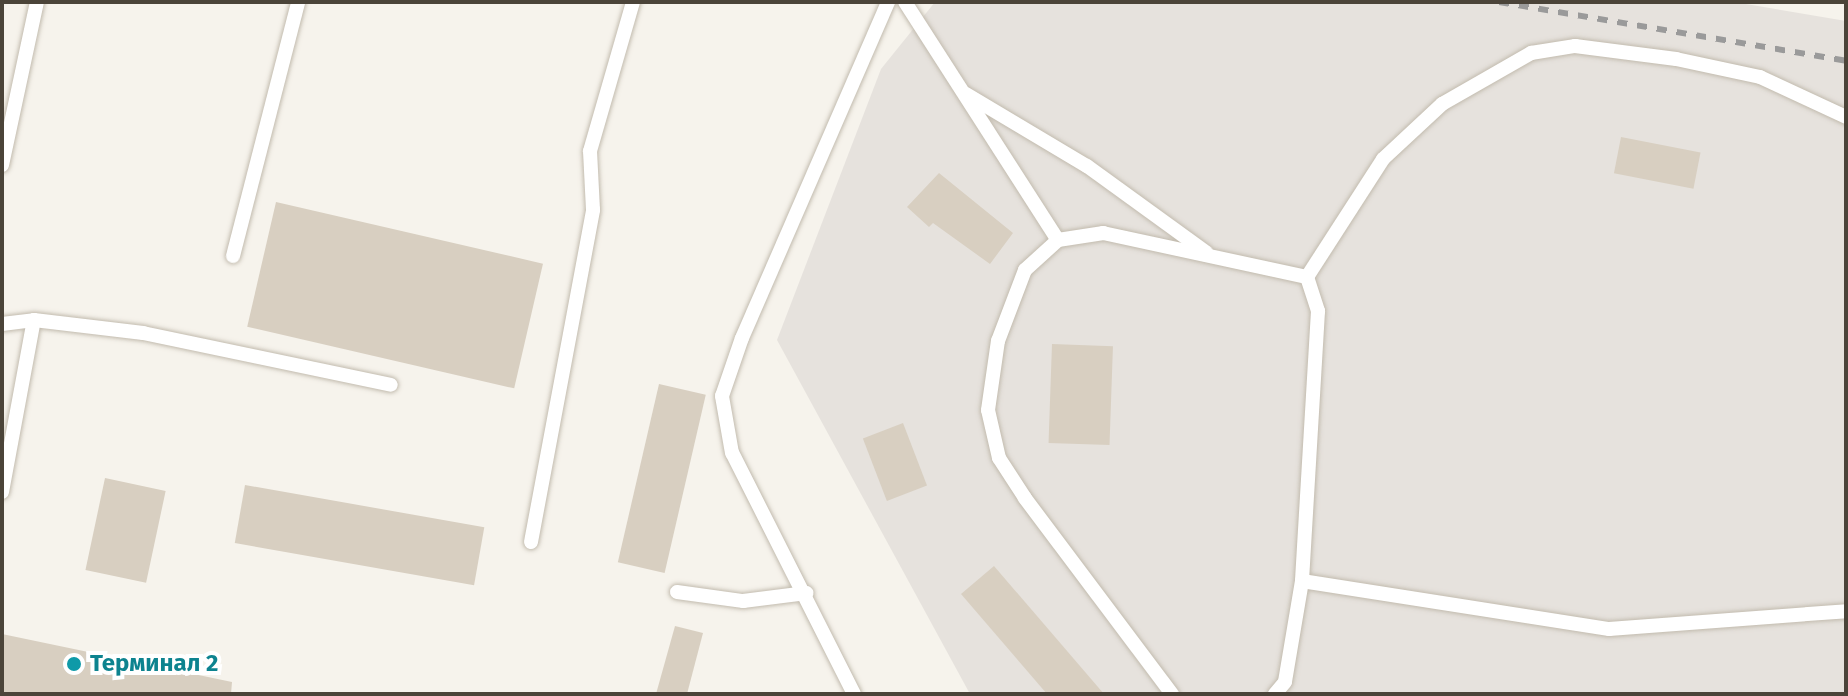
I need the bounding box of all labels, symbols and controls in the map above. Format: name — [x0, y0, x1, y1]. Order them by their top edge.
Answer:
place label: Терминал 2 — [90, 650, 219, 678]
marker: Терминал 2 — [65, 655, 83, 673]

